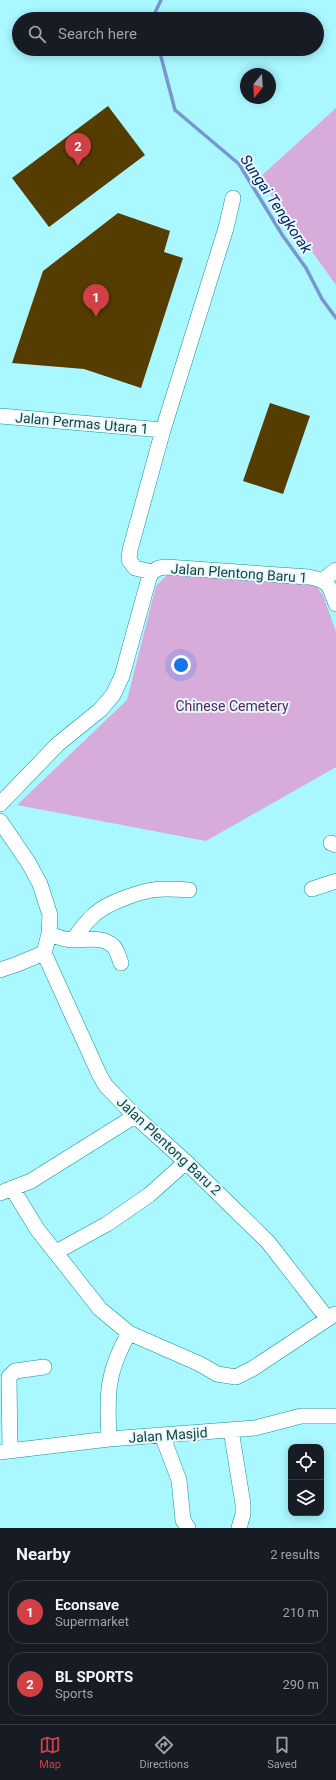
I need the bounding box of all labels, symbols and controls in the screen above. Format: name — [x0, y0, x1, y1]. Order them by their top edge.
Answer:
search box — [12, 12, 324, 56]
icon: search — [26, 23, 48, 45]
text: Search here — [58, 25, 137, 43]
north arrow — [240, 68, 276, 104]
pin: 2 — [65, 133, 91, 166]
water label: Sungai Tengkorak — [236, 151, 316, 257]
pin: 1 — [83, 284, 109, 317]
street label: Jalan Permas Utara 1 — [15, 409, 149, 437]
street label: Jalan Plentong Baru 1 — [170, 560, 308, 586]
your location — [171, 655, 191, 675]
park label: Chinese Cemetery — [175, 698, 289, 714]
street label: Jalan Plentong Baru 2 — [114, 1094, 224, 1199]
street label: Jalan Masjid — [128, 1424, 208, 1446]
map controls — [288, 1444, 324, 1516]
button: locate — [288, 1444, 324, 1480]
button: layers — [288, 1480, 324, 1516]
text: Nearby — [16, 1544, 71, 1564]
text: 2 results — [270, 1547, 320, 1562]
text: Econsave — [55, 1596, 119, 1614]
text: 1 — [26, 1605, 34, 1620]
text: 210 m — [282, 1605, 319, 1620]
text: Supermarket — [55, 1614, 129, 1629]
text: BL SPORTS — [55, 1668, 133, 1686]
text: 2 — [26, 1677, 34, 1692]
text: 290 m — [282, 1677, 319, 1692]
text: Sports — [55, 1686, 93, 1701]
tab: Map — [39, 1734, 61, 1771]
tab: Directions — [139, 1734, 189, 1771]
tab: Saved — [267, 1734, 297, 1771]

